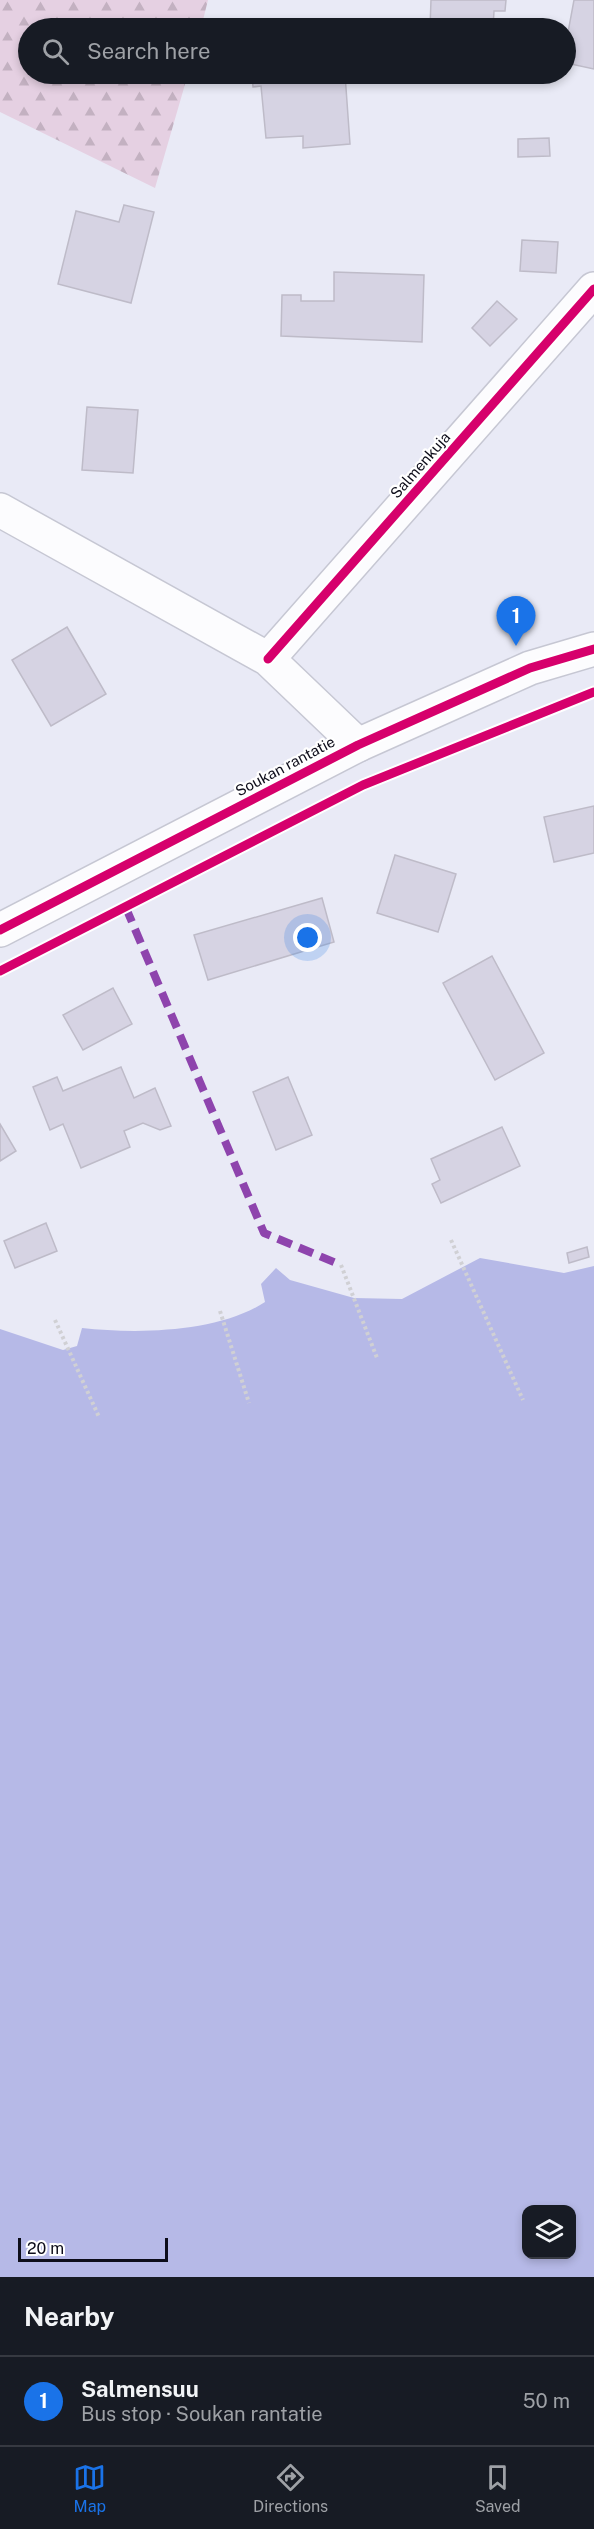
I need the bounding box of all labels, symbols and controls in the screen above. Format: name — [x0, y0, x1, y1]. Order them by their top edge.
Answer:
search box — [18, 18, 576, 84]
icon: search — [39, 35, 72, 68]
text: Search here — [87, 38, 211, 64]
street label: Salmenkuja — [387, 428, 453, 502]
pin: 1 — [496, 596, 536, 646]
street label: Soukan rantatie — [232, 733, 338, 799]
your location — [293, 923, 322, 952]
map controls — [522, 2205, 576, 2259]
button: layers — [522, 2205, 576, 2259]
scale bar — [18, 2235, 168, 2262]
text: 20 m — [27, 2239, 64, 2258]
text: Nearby — [24, 2301, 114, 2332]
text: Salmensuu — [81, 2376, 199, 2402]
text: 1 — [39, 2389, 48, 2413]
text: 50 m — [523, 2389, 570, 2413]
text: Bus stop · Soukan rantatie — [81, 2402, 322, 2426]
tab: Map — [73, 2461, 106, 2516]
tab: Directions — [253, 2461, 328, 2516]
tab: Saved — [475, 2461, 521, 2516]

